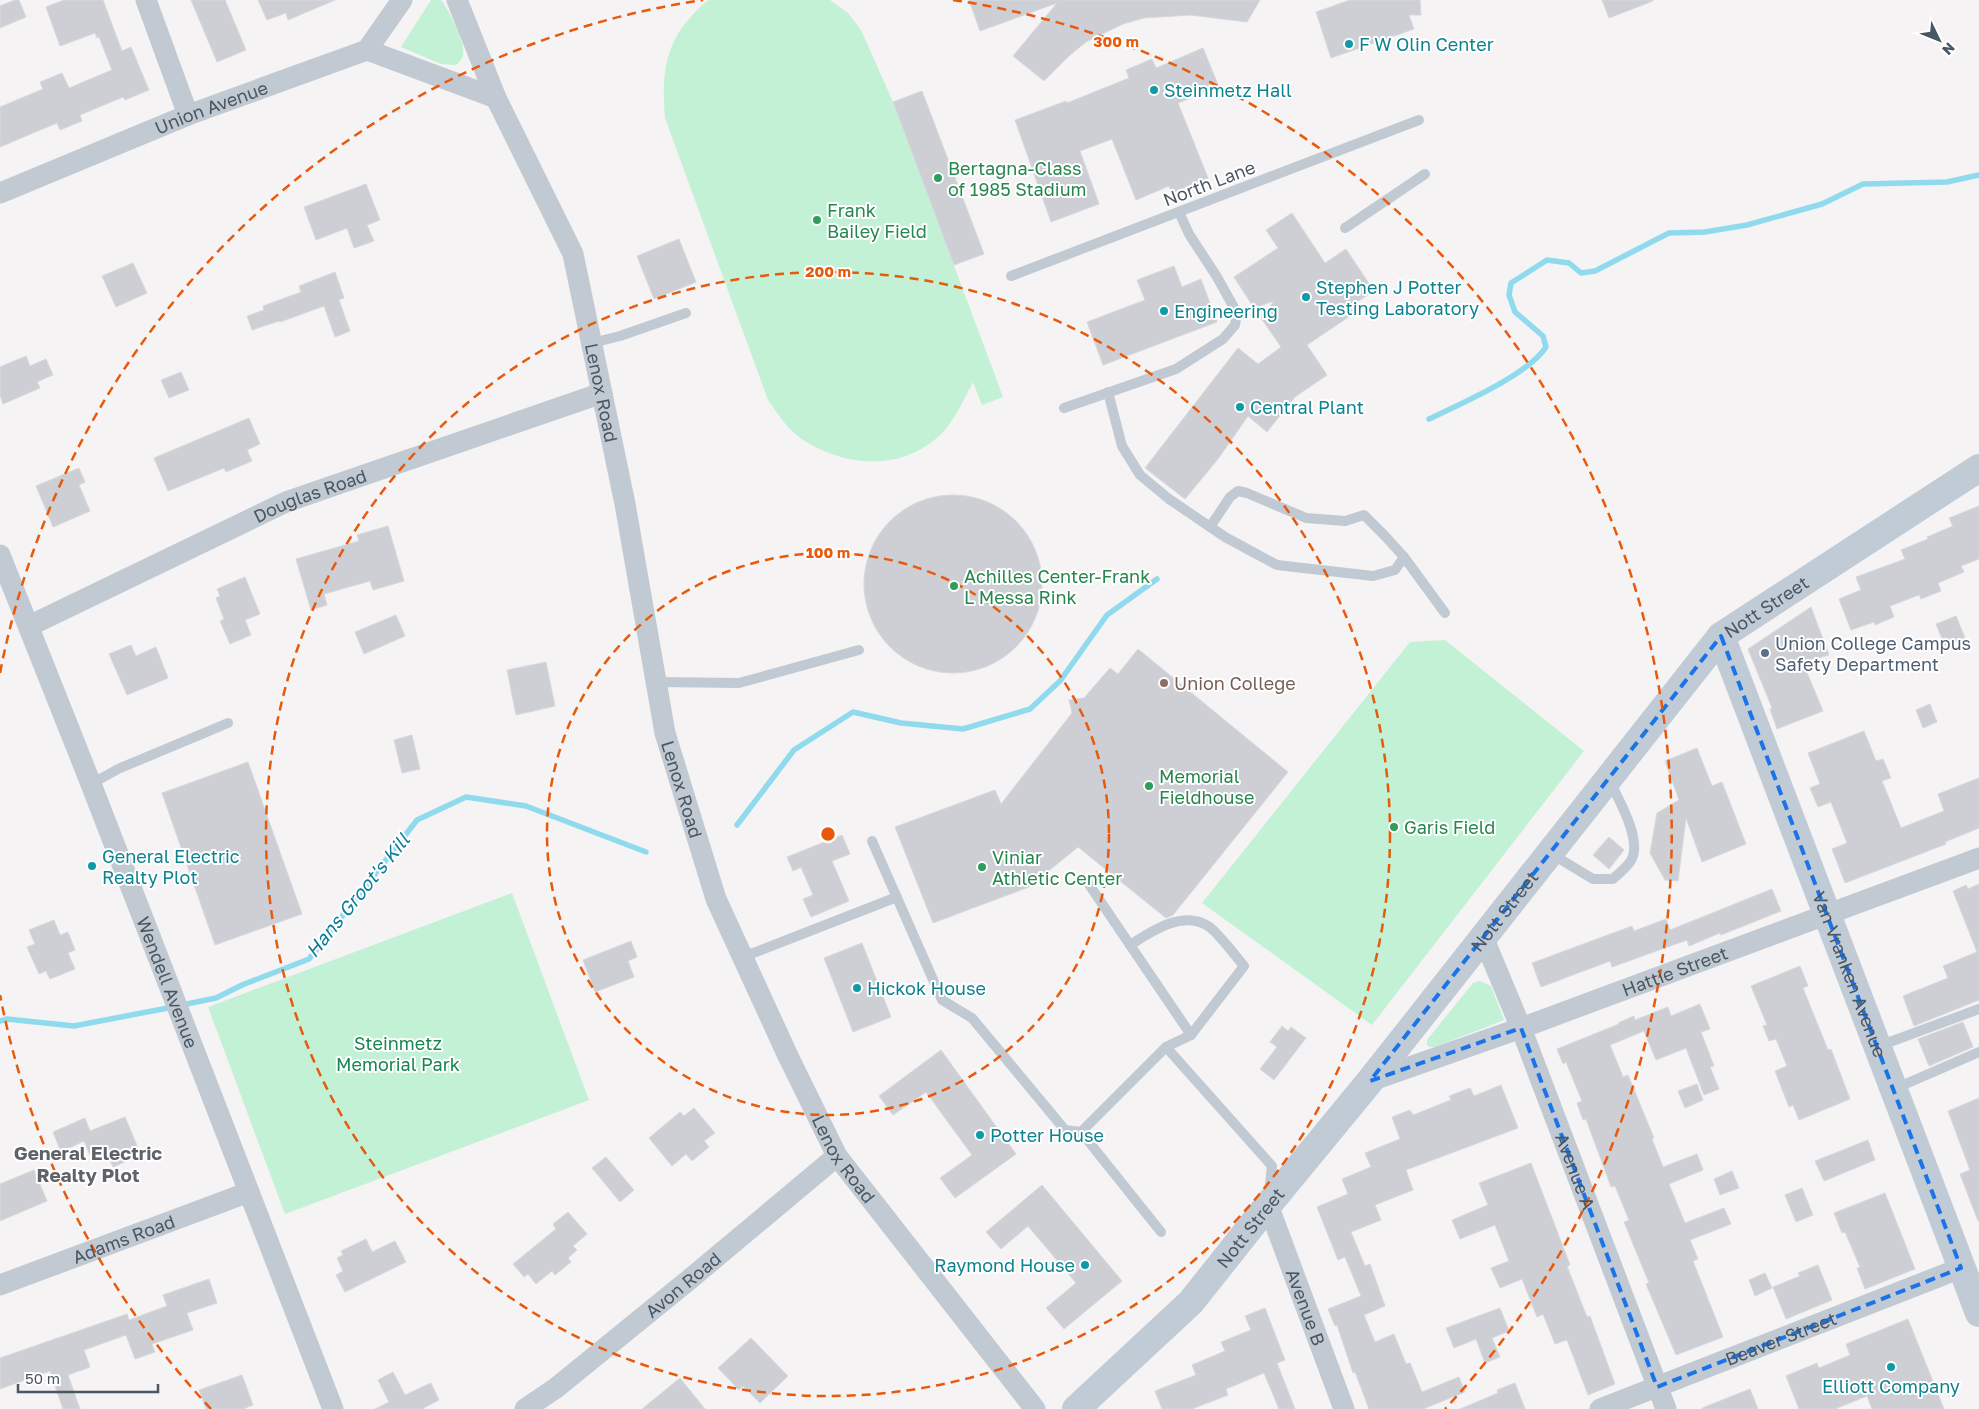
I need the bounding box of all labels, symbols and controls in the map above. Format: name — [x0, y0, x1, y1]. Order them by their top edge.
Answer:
north arrow — [1914, 15, 1964, 65]
text: 300 m — [1093, 32, 1139, 50]
place label: F W Olin Center — [1359, 33, 1494, 55]
marker: F W Olin Center — [1343, 38, 1355, 50]
text: N — [1939, 40, 1959, 59]
street label: Union Avenue — [151, 76, 271, 139]
place label: Steinmetz Hall — [1164, 79, 1292, 101]
marker: Steinmetz Hall — [1148, 84, 1160, 96]
street label: North Lane — [1160, 155, 1258, 211]
place label: Bertagna-Class of 1985 Stadium — [948, 157, 1086, 200]
marker: Bertagna-Class of 1985 Stadium — [932, 172, 944, 184]
place label: Frank Bailey Field — [827, 199, 927, 242]
marker: Frank Bailey Field — [811, 214, 823, 226]
text: 200 m — [805, 262, 851, 280]
place label: Stephen J Potter Testing Laboratory — [1316, 276, 1479, 319]
marker: Stephen J Potter Testing Laboratory — [1300, 291, 1312, 303]
place label: Engineering — [1174, 300, 1278, 322]
marker: Engineering — [1158, 305, 1170, 317]
street label: Lenox Road — [581, 341, 623, 444]
place label: Central Plant — [1250, 396, 1364, 418]
marker: Central Plant — [1234, 401, 1246, 413]
street label: Douglas Road — [250, 464, 369, 527]
text: 100 m — [806, 543, 850, 561]
place label: Achilles Center-Frank L Messa Rink — [964, 565, 1150, 608]
street label: Nott Street — [1720, 571, 1812, 642]
marker: Achilles Center-Frank L Messa Rink — [948, 580, 960, 592]
place label: Union College Campus Safety Department — [1775, 632, 1971, 675]
marker: Union College Campus Safety Department — [1759, 647, 1771, 659]
place label: Union College — [1174, 672, 1296, 694]
marker: Union College — [1158, 677, 1170, 689]
street label: Lenox Road — [657, 738, 708, 840]
place label: Memorial Fieldhouse — [1159, 765, 1254, 808]
marker: Memorial Fieldhouse — [1143, 780, 1155, 792]
place label: Garis Field — [1404, 816, 1495, 838]
marker: Garis Field — [1388, 821, 1400, 833]
centre of rings — [819, 825, 837, 843]
water label: Hans Groot's Kill — [300, 828, 414, 961]
place label: General Electric Realty Plot — [102, 845, 240, 888]
place label: Viniar Athletic Center — [992, 846, 1122, 889]
marker: General Electric Realty Plot — [86, 860, 98, 872]
marker: Viniar Athletic Center — [976, 861, 988, 873]
street label: Nott Street — [1466, 866, 1543, 956]
street label: Van Vranken Avenue — [1808, 888, 1891, 1060]
street label: Wendell Avenue — [132, 913, 203, 1051]
street label: Hattie Street — [1619, 941, 1731, 1001]
place label: Hickok House — [867, 977, 986, 999]
marker: Hickok House — [851, 982, 863, 994]
park label: Steinmetz Memorial Park — [336, 1032, 460, 1075]
street label: Lenox Road — [808, 1111, 880, 1207]
place label: Potter House — [990, 1124, 1104, 1146]
marker: Potter House — [974, 1129, 986, 1141]
street label: Avenue A — [1551, 1130, 1600, 1213]
district label: General Electric Realty Plot — [14, 1141, 162, 1186]
street label: Nott Street — [1211, 1183, 1289, 1272]
street label: Adams Road — [70, 1210, 178, 1268]
street label: Avon Road — [641, 1247, 725, 1322]
place label: Raymond House — [934, 1254, 1075, 1276]
marker: Raymond House — [1079, 1259, 1091, 1271]
street label: Avenue B — [1282, 1266, 1330, 1349]
street label: Beaver Street — [1722, 1307, 1839, 1370]
marker: Elliott Company — [1885, 1361, 1897, 1373]
scale bar — [18, 1362, 158, 1394]
text: 50 m — [25, 1369, 60, 1387]
place label: Elliott Company — [1822, 1375, 1960, 1397]

